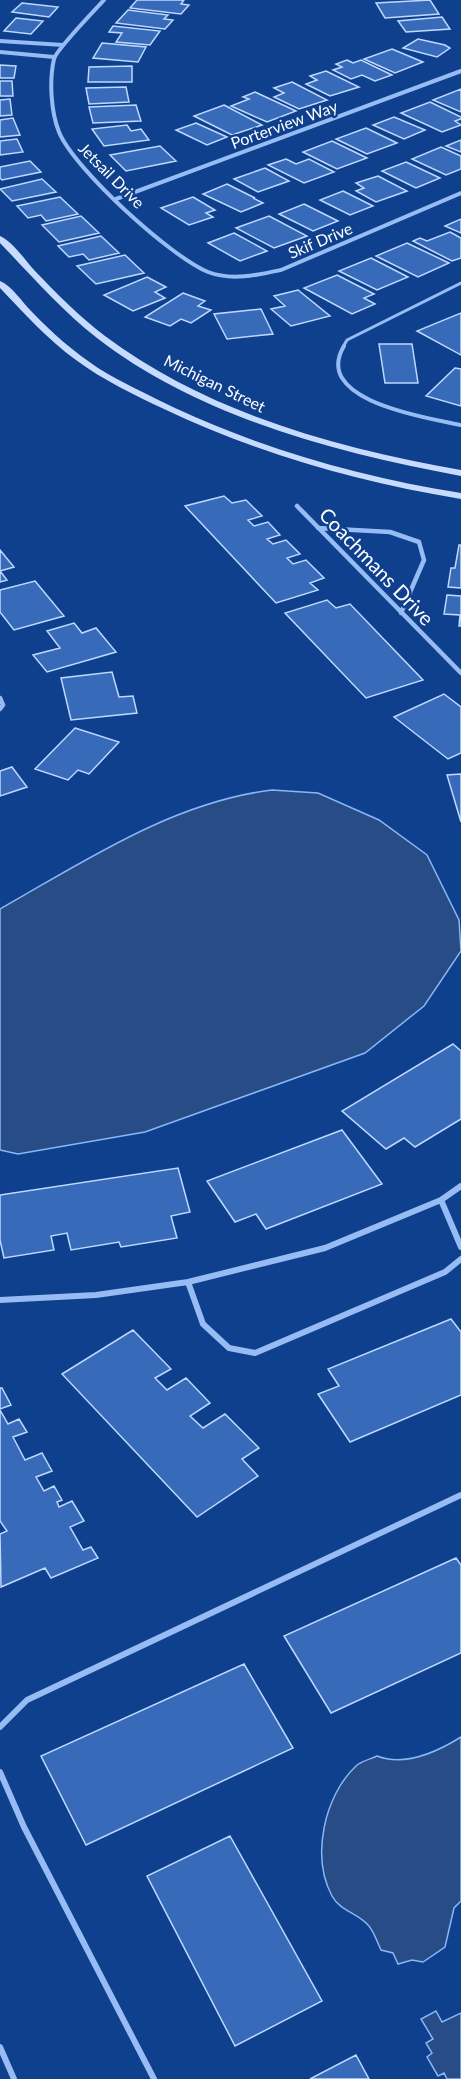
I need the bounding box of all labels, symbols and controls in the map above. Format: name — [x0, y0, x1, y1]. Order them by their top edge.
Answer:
street label: Porterview Way — [228, 96, 341, 152]
street label: Jetsail Drive — [75, 138, 149, 212]
street label: Skif Drive — [285, 218, 355, 262]
street label: Michigan Street — [161, 350, 269, 416]
street label: Coachmans Drive — [315, 502, 439, 630]

